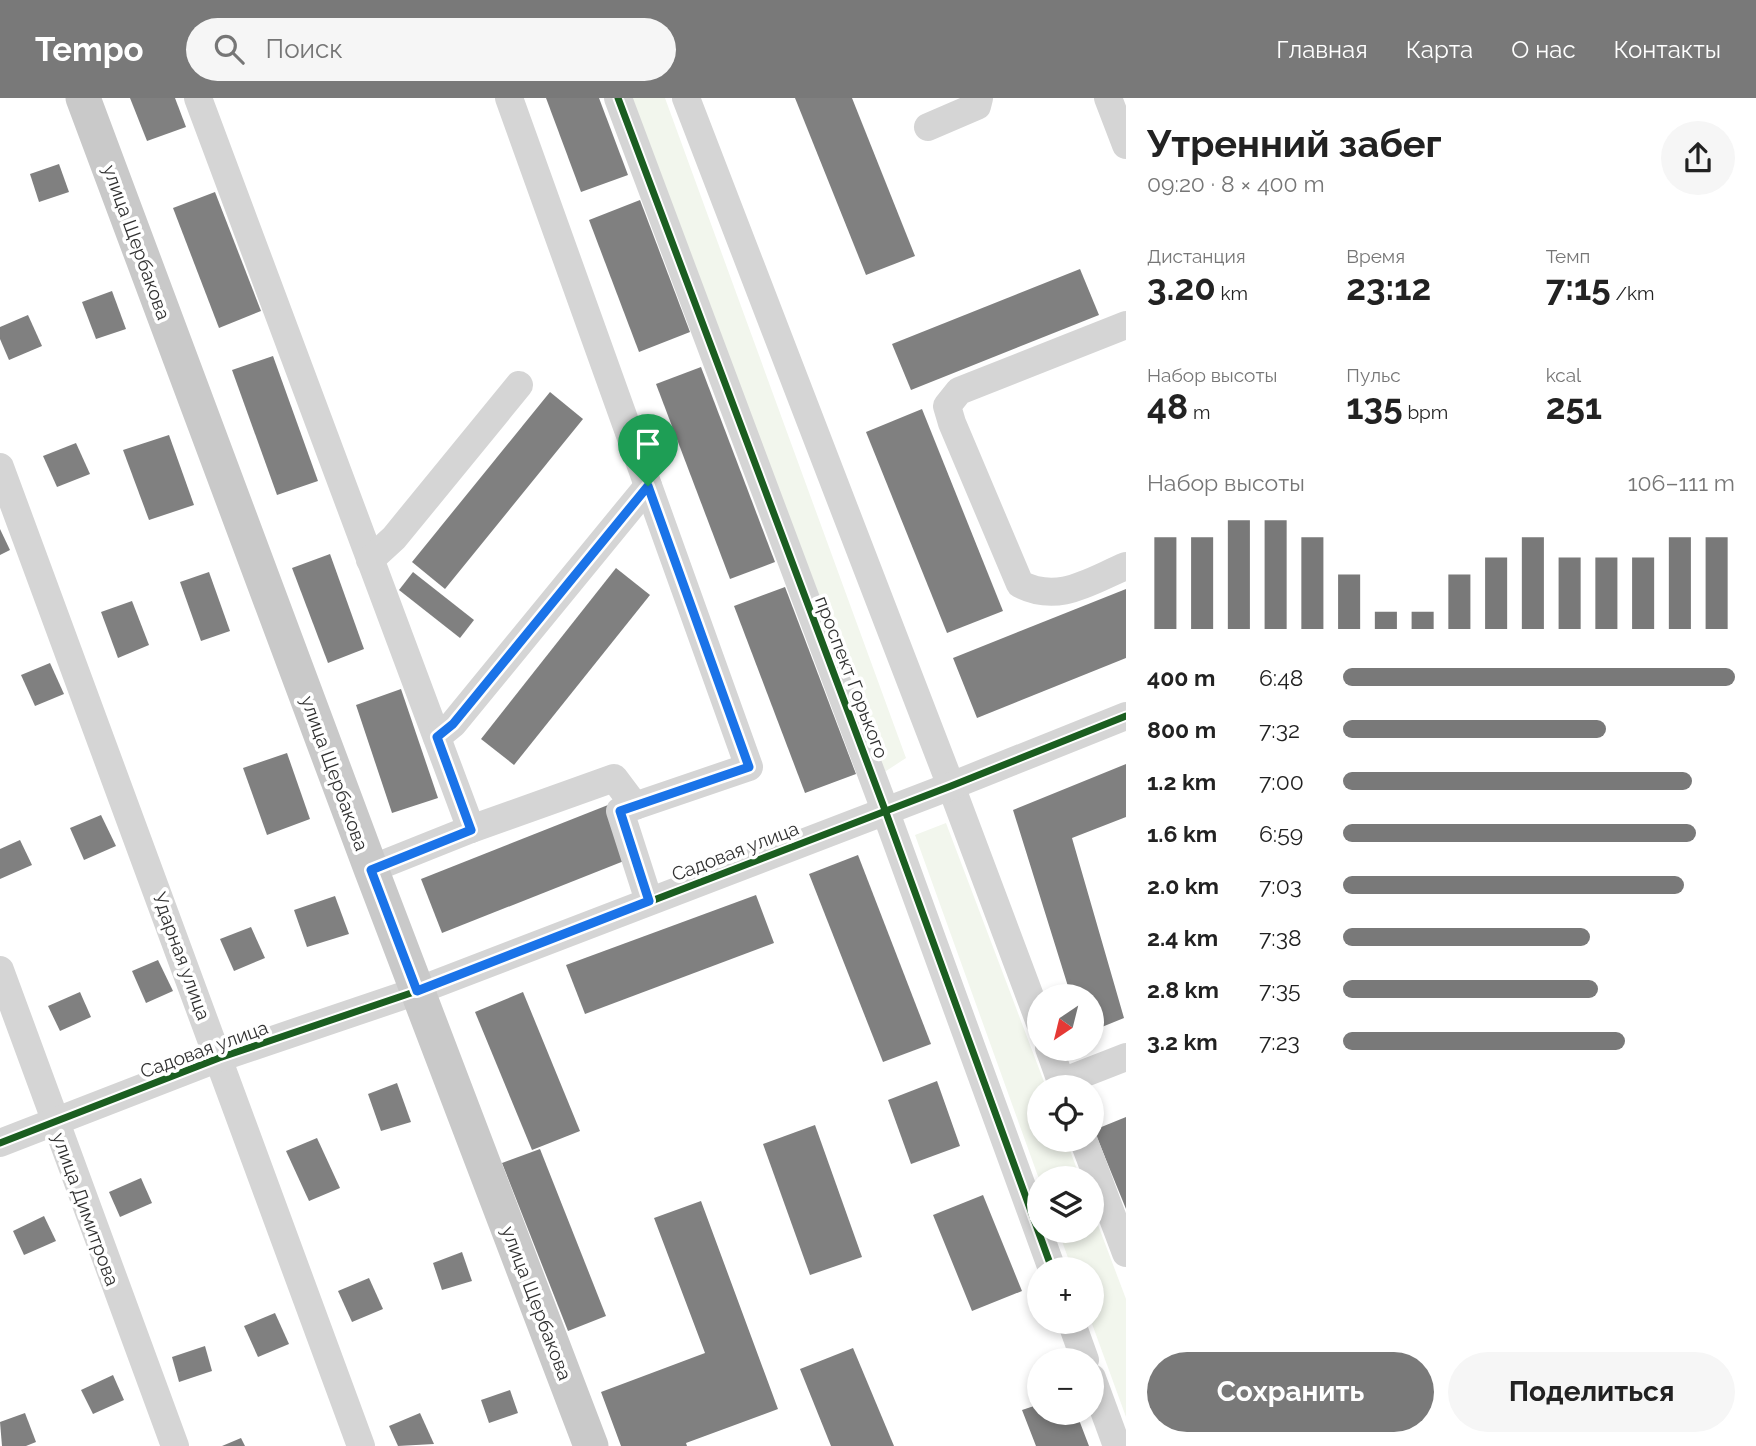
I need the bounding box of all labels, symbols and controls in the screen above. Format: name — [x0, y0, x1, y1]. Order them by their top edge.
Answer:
search box — [186, 18, 676, 81]
text: Tempo — [35, 30, 144, 69]
icon: search — [210, 30, 248, 68]
text: Поиск — [266, 34, 343, 64]
text: Главная — [1276, 35, 1368, 64]
text: Карта — [1406, 35, 1473, 64]
text: О нас — [1511, 35, 1576, 64]
text: Контакты — [1614, 35, 1721, 64]
text: Утренний забег — [1147, 121, 1442, 166]
button: share — [1661, 121, 1735, 195]
street label: улица Щербакова — [99, 161, 175, 323]
text: 09:20 · 8 × 400 m — [1147, 170, 1325, 197]
text: Дистанция — [1147, 245, 1246, 267]
text: Время — [1346, 245, 1405, 267]
text: Темп — [1546, 245, 1590, 267]
text: 3.20 — [1147, 267, 1216, 308]
text: 23:12 — [1346, 267, 1431, 308]
text: 7:15 — [1546, 267, 1611, 308]
text: km — [1216, 282, 1248, 304]
text: /km — [1611, 282, 1654, 304]
text: Набор высоты — [1147, 364, 1277, 386]
text: Пульс — [1346, 364, 1401, 386]
text: kcal — [1546, 364, 1581, 386]
text: 48 — [1147, 386, 1188, 427]
text: 135 — [1346, 386, 1403, 427]
text: 251 — [1546, 386, 1602, 427]
text: m — [1188, 401, 1210, 423]
text: bpm — [1403, 401, 1448, 423]
pin — [618, 414, 678, 486]
icon: arrive — [629, 425, 667, 463]
text: Набор высоты — [1147, 469, 1305, 496]
text: 106–111 m — [1628, 469, 1735, 496]
street label: проспект Горького — [811, 593, 893, 761]
text: 400 m — [1147, 664, 1215, 691]
text: 6:48 — [1259, 664, 1303, 691]
street label: улица Щербакова — [297, 692, 373, 854]
text: 800 m — [1147, 716, 1216, 743]
text: 7:32 — [1259, 716, 1300, 743]
text: 1.2 km — [1147, 768, 1216, 795]
text: 7:00 — [1259, 768, 1304, 795]
street label: Садовая улица — [668, 817, 802, 885]
text: 1.6 km — [1147, 820, 1217, 847]
text: 6:59 — [1259, 820, 1303, 847]
text: 2.0 km — [1147, 872, 1219, 899]
text: 7:03 — [1259, 872, 1302, 899]
street label: Ударная улица — [149, 889, 215, 1023]
text: 2.4 km — [1147, 924, 1218, 951]
text: 7:38 — [1259, 924, 1302, 951]
text: 2.8 km — [1147, 976, 1219, 1003]
text: 7:35 — [1259, 976, 1300, 1003]
north arrow — [1027, 984, 1104, 1060]
map controls — [1027, 984, 1104, 1425]
street label: Садовая улица — [137, 1016, 271, 1082]
text: 3.2 km — [1147, 1028, 1218, 1055]
text: 7:23 — [1259, 1028, 1300, 1055]
button: locate — [1027, 1075, 1104, 1152]
street label: улица Димитрова — [48, 1129, 124, 1289]
button: layers — [1027, 1166, 1104, 1243]
street label: улица Щербакова — [497, 1223, 577, 1383]
button: + — [1027, 1257, 1104, 1334]
button: − — [1027, 1348, 1104, 1425]
button: Сохранить — [1147, 1352, 1434, 1432]
button: Поделиться — [1448, 1352, 1735, 1432]

